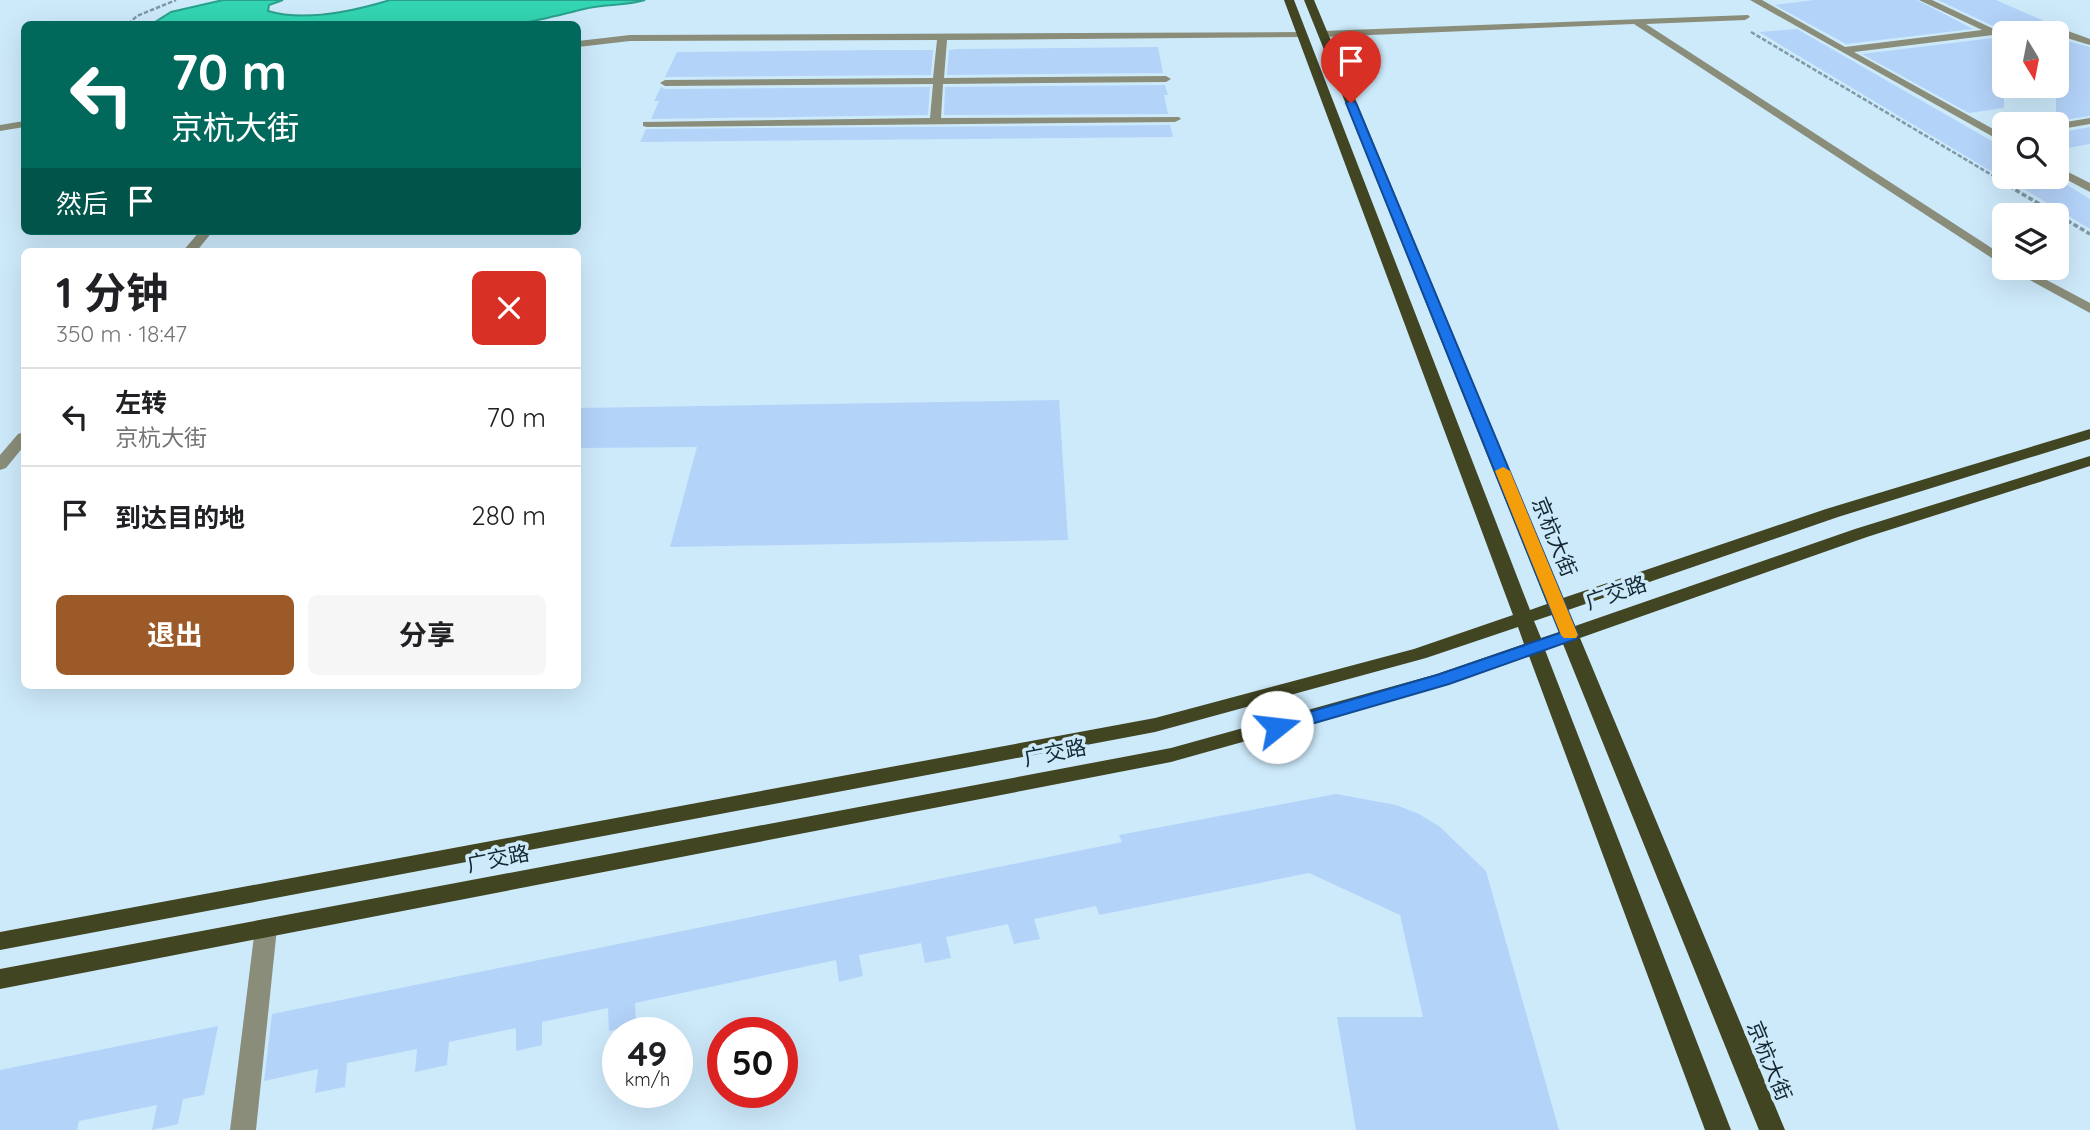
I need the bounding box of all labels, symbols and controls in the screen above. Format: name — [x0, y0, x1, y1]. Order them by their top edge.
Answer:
north arrow — [1992, 21, 2068, 98]
map controls — [1992, 21, 2069, 280]
pin — [1321, 31, 1381, 103]
text: 70 m — [171, 41, 287, 102]
icon: arrive — [1332, 42, 1370, 80]
icon: left — [56, 49, 147, 140]
text: 京杭大街 — [171, 107, 299, 147]
button: search — [1992, 112, 2069, 189]
icon: arrive — [122, 182, 160, 220]
text: 然后 — [56, 187, 108, 220]
button: layers — [1992, 203, 2069, 280]
text: 1 分钟 — [56, 266, 168, 319]
button: close — [472, 271, 546, 345]
text: 350 m · 18:47 — [56, 319, 187, 348]
text: 左转 — [115, 386, 167, 419]
icon: left — [56, 398, 94, 436]
text: 70 m — [486, 401, 546, 434]
text: 京杭大街 — [115, 423, 207, 452]
street label: 京杭大街 — [1527, 493, 1583, 580]
icon: arrive — [56, 496, 94, 534]
text: 280 m — [471, 499, 546, 532]
text: 到达目的地 — [115, 501, 245, 534]
street label: 广交路 — [1582, 570, 1650, 615]
button: 退出 — [56, 595, 294, 675]
button: 分享 — [308, 595, 546, 675]
position arrow — [1240, 690, 1314, 764]
street label: 广交路 — [1021, 733, 1088, 771]
street label: 广交路 — [464, 839, 531, 877]
speed limit sign: 50 — [707, 1017, 798, 1108]
street label: 京杭大街 — [1742, 1017, 1798, 1104]
text: 49 — [628, 1031, 667, 1075]
text: km/h — [625, 1068, 670, 1091]

